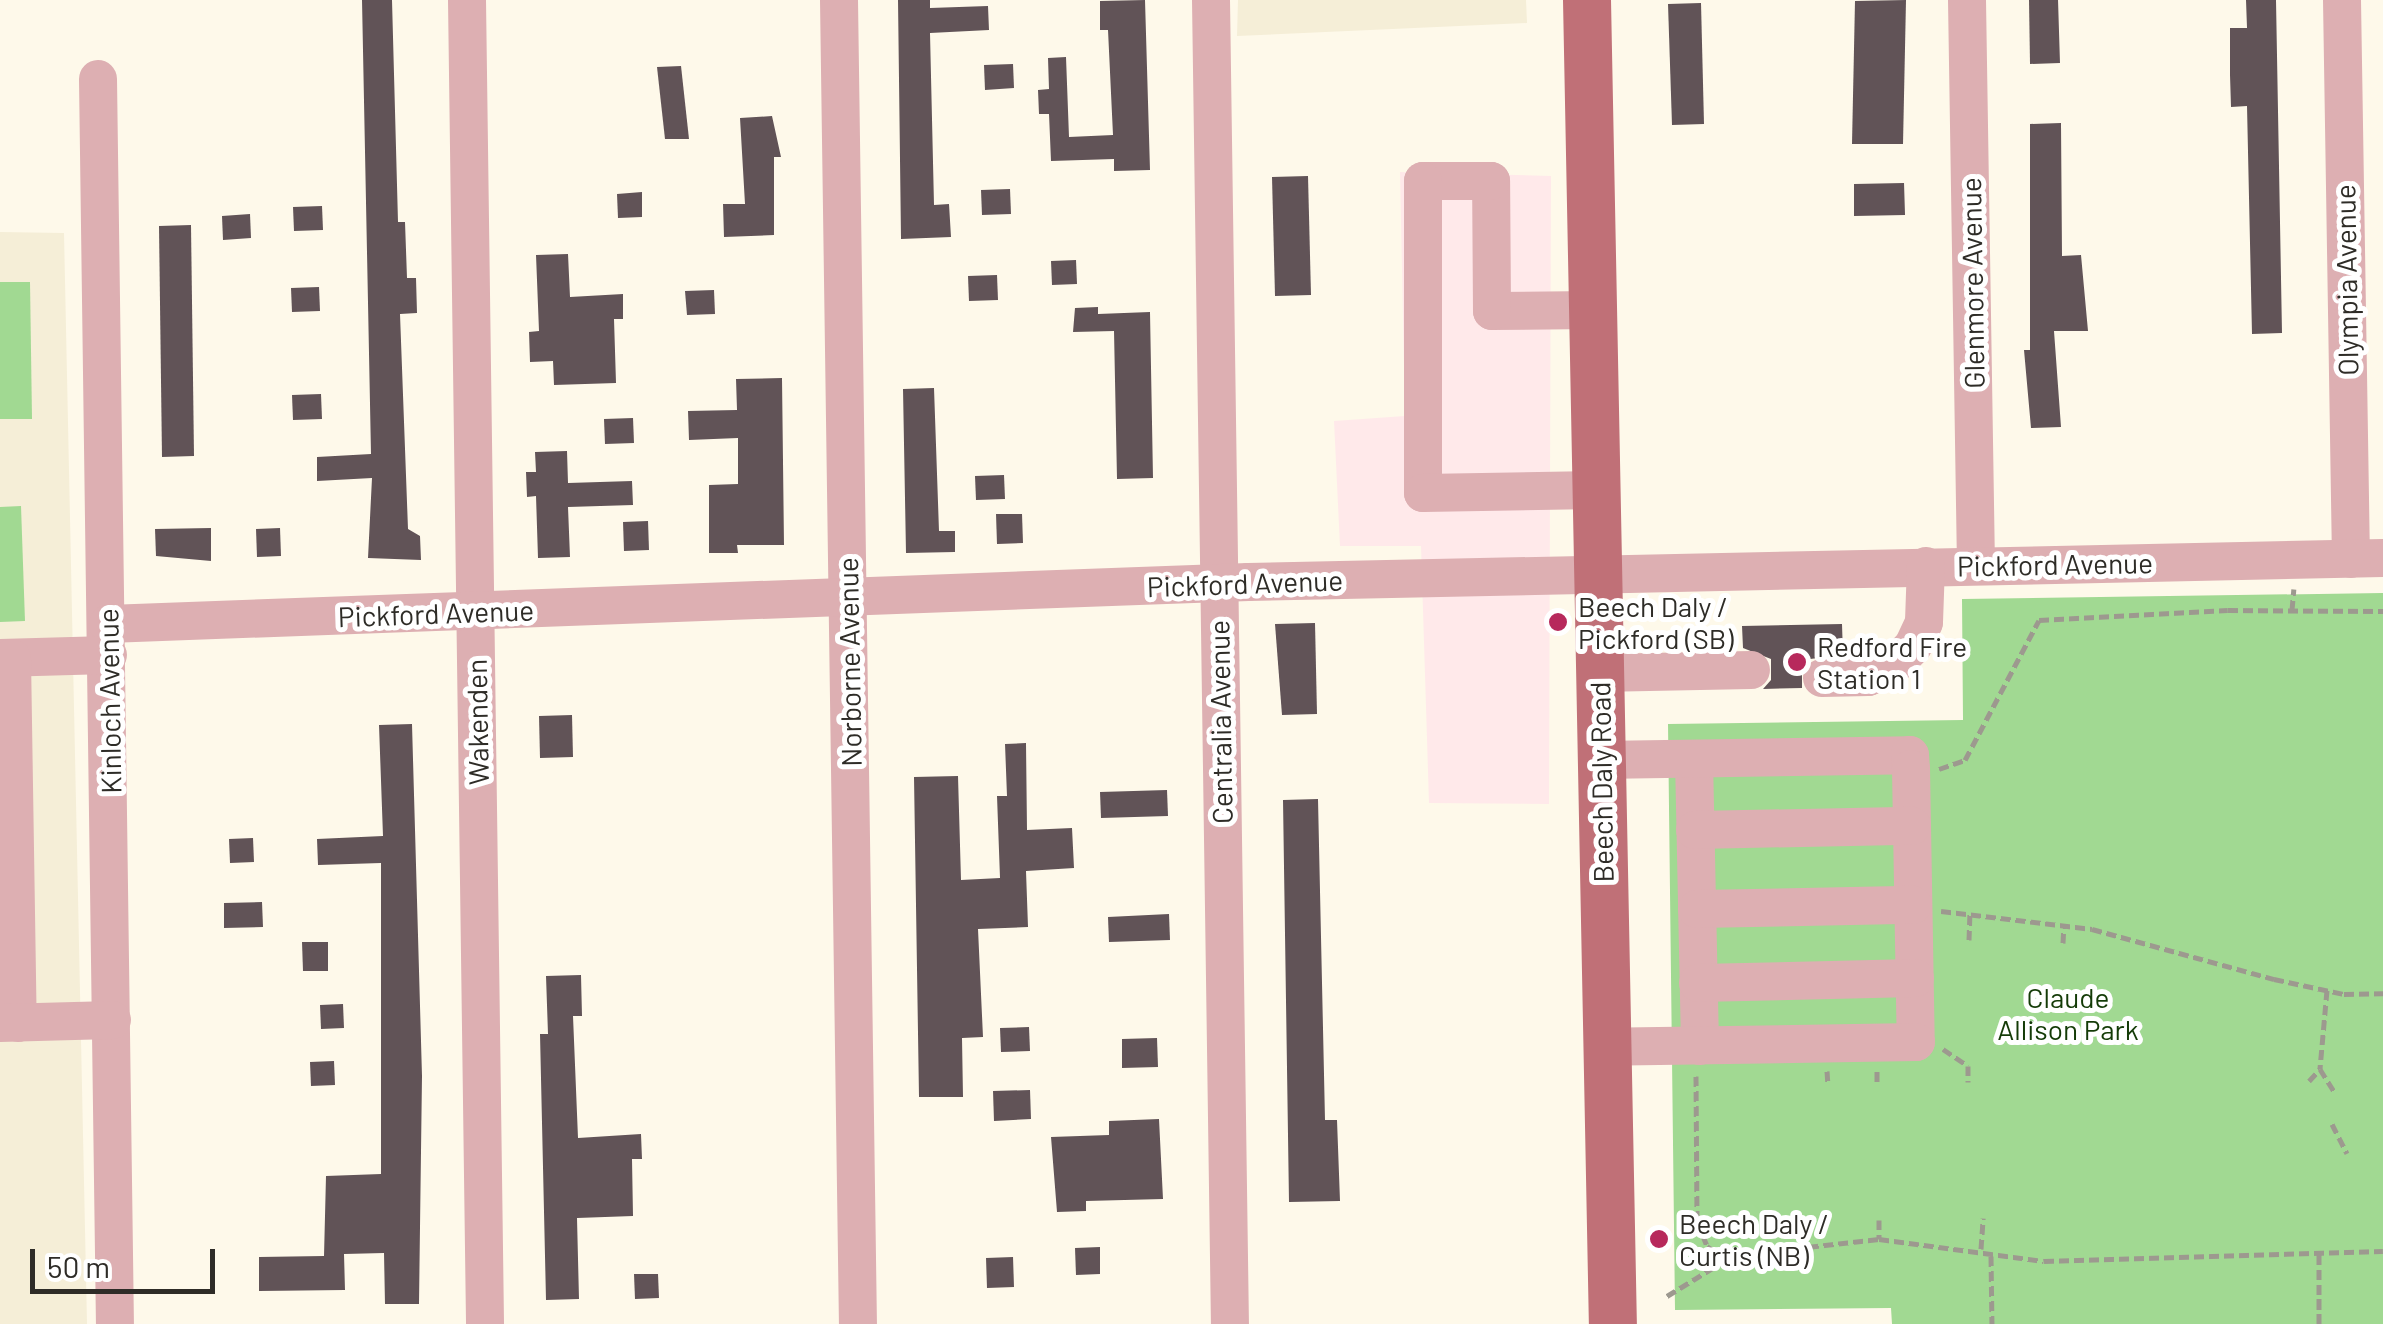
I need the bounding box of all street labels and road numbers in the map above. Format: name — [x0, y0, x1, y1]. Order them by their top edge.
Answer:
street label: Glenmore Avenue — [1953, 177, 1991, 389]
street label: Olympia Avenue — [2328, 184, 2364, 376]
street label: Pickford Avenue — [1957, 545, 2153, 583]
street label: Norborne Avenue — [830, 557, 868, 767]
street label: Pickford Avenue — [1146, 563, 1344, 603]
street label: Pickford Avenue — [337, 593, 535, 633]
street label: Kinloch Avenue — [91, 608, 127, 794]
street label: Centralia Avenue — [1201, 620, 1239, 824]
street label: Wakenden — [459, 659, 495, 785]
street label: Beech Daly Road — [1582, 681, 1620, 883]

